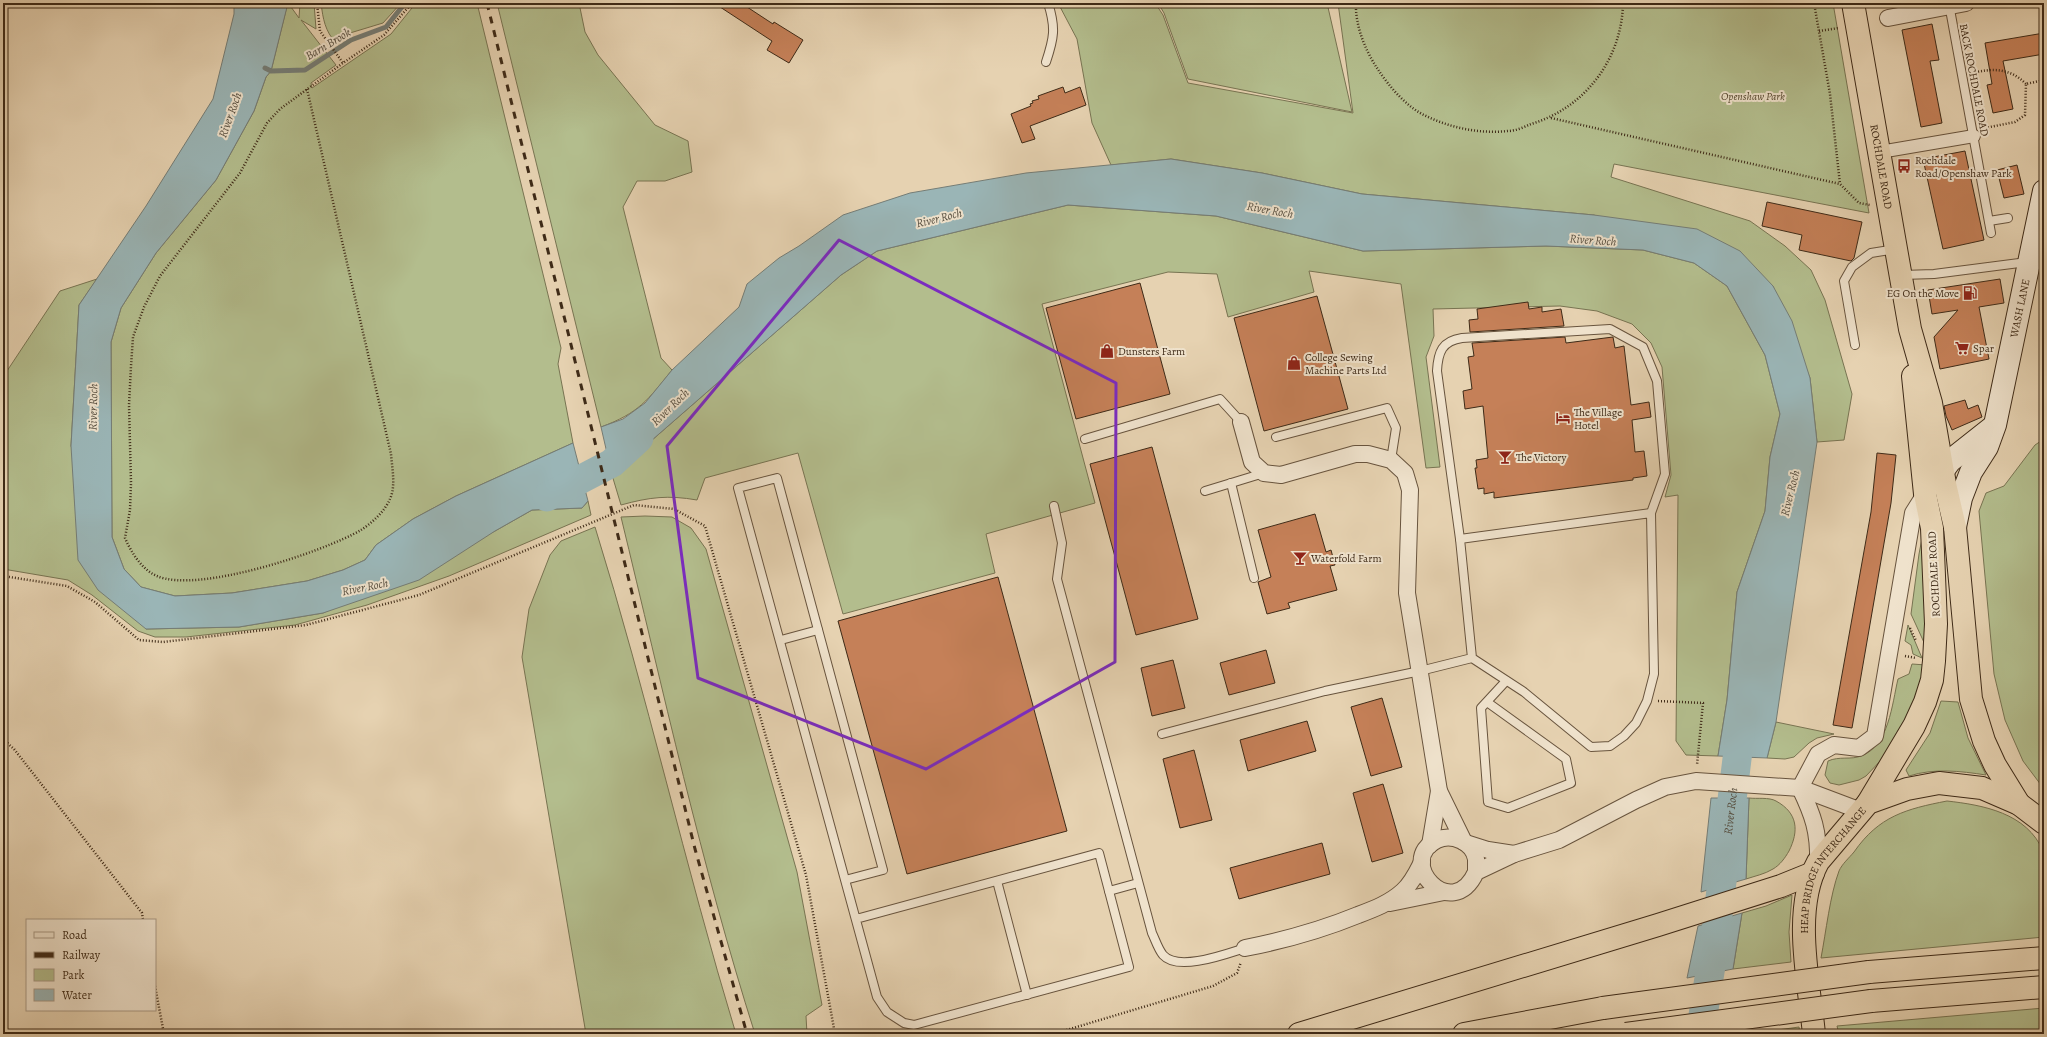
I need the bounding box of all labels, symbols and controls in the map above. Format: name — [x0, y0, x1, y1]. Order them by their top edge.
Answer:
street label: BACK ROCHDALE ROAD — [1956, 22, 1992, 138]
water label: Barn Brook — [302, 24, 354, 64]
park label: Openshaw Park — [1721, 89, 1785, 104]
water label: River Roch — [214, 90, 246, 140]
street label: ROCHDALE ROAD — [1867, 123, 1896, 210]
place label: Rochdale Road/Openshaw Park — [1915, 153, 2012, 181]
bus stop icon: Rochdale Road/Openshaw Park — [1896, 158, 1912, 174]
water label: River Roch — [1245, 198, 1295, 222]
water label: River Roch — [914, 205, 964, 231]
water label: River Roch — [1569, 230, 1617, 250]
street label: WASH LANE — [2006, 278, 2033, 340]
fuel station icon: EG On the Move — [1962, 285, 1978, 301]
place label: EG On the Move — [1887, 286, 1959, 301]
supermarket icon: Spar — [1954, 340, 1970, 356]
place label: Spar — [1973, 341, 1994, 356]
shop icon: Dunsters Farm — [1099, 343, 1115, 359]
place label: Dunsters Farm — [1118, 344, 1185, 359]
place label: College Sewing Machine Parts Ltd — [1305, 350, 1387, 378]
shop icon: College Sewing Machine Parts Ltd — [1286, 355, 1302, 371]
water label: River Roch — [85, 383, 101, 431]
water label: River Roch — [648, 385, 693, 429]
place label: The Village Hotel — [1574, 405, 1622, 433]
hotel icon: The Village Hotel — [1555, 410, 1571, 426]
bar icon: The Victory — [1497, 449, 1513, 465]
place label: The Victory — [1516, 450, 1567, 465]
water label: River Roch — [1777, 468, 1803, 518]
street label: ROCHDALE ROAD — [1924, 531, 1944, 617]
bar icon: Waterfold Farm — [1292, 550, 1308, 566]
place label: Waterfold Farm — [1310, 551, 1382, 566]
water label: River Roch — [340, 575, 390, 599]
water label: River Roch — [1720, 787, 1741, 835]
street label: HEAP BRIDGE INTERCHANGE — [1796, 803, 1869, 934]
legend — [26, 919, 156, 1011]
text: Road — [62, 927, 88, 943]
text: Railway — [62, 947, 101, 963]
text: Park — [62, 967, 85, 983]
text: Water — [61, 987, 92, 1003]

